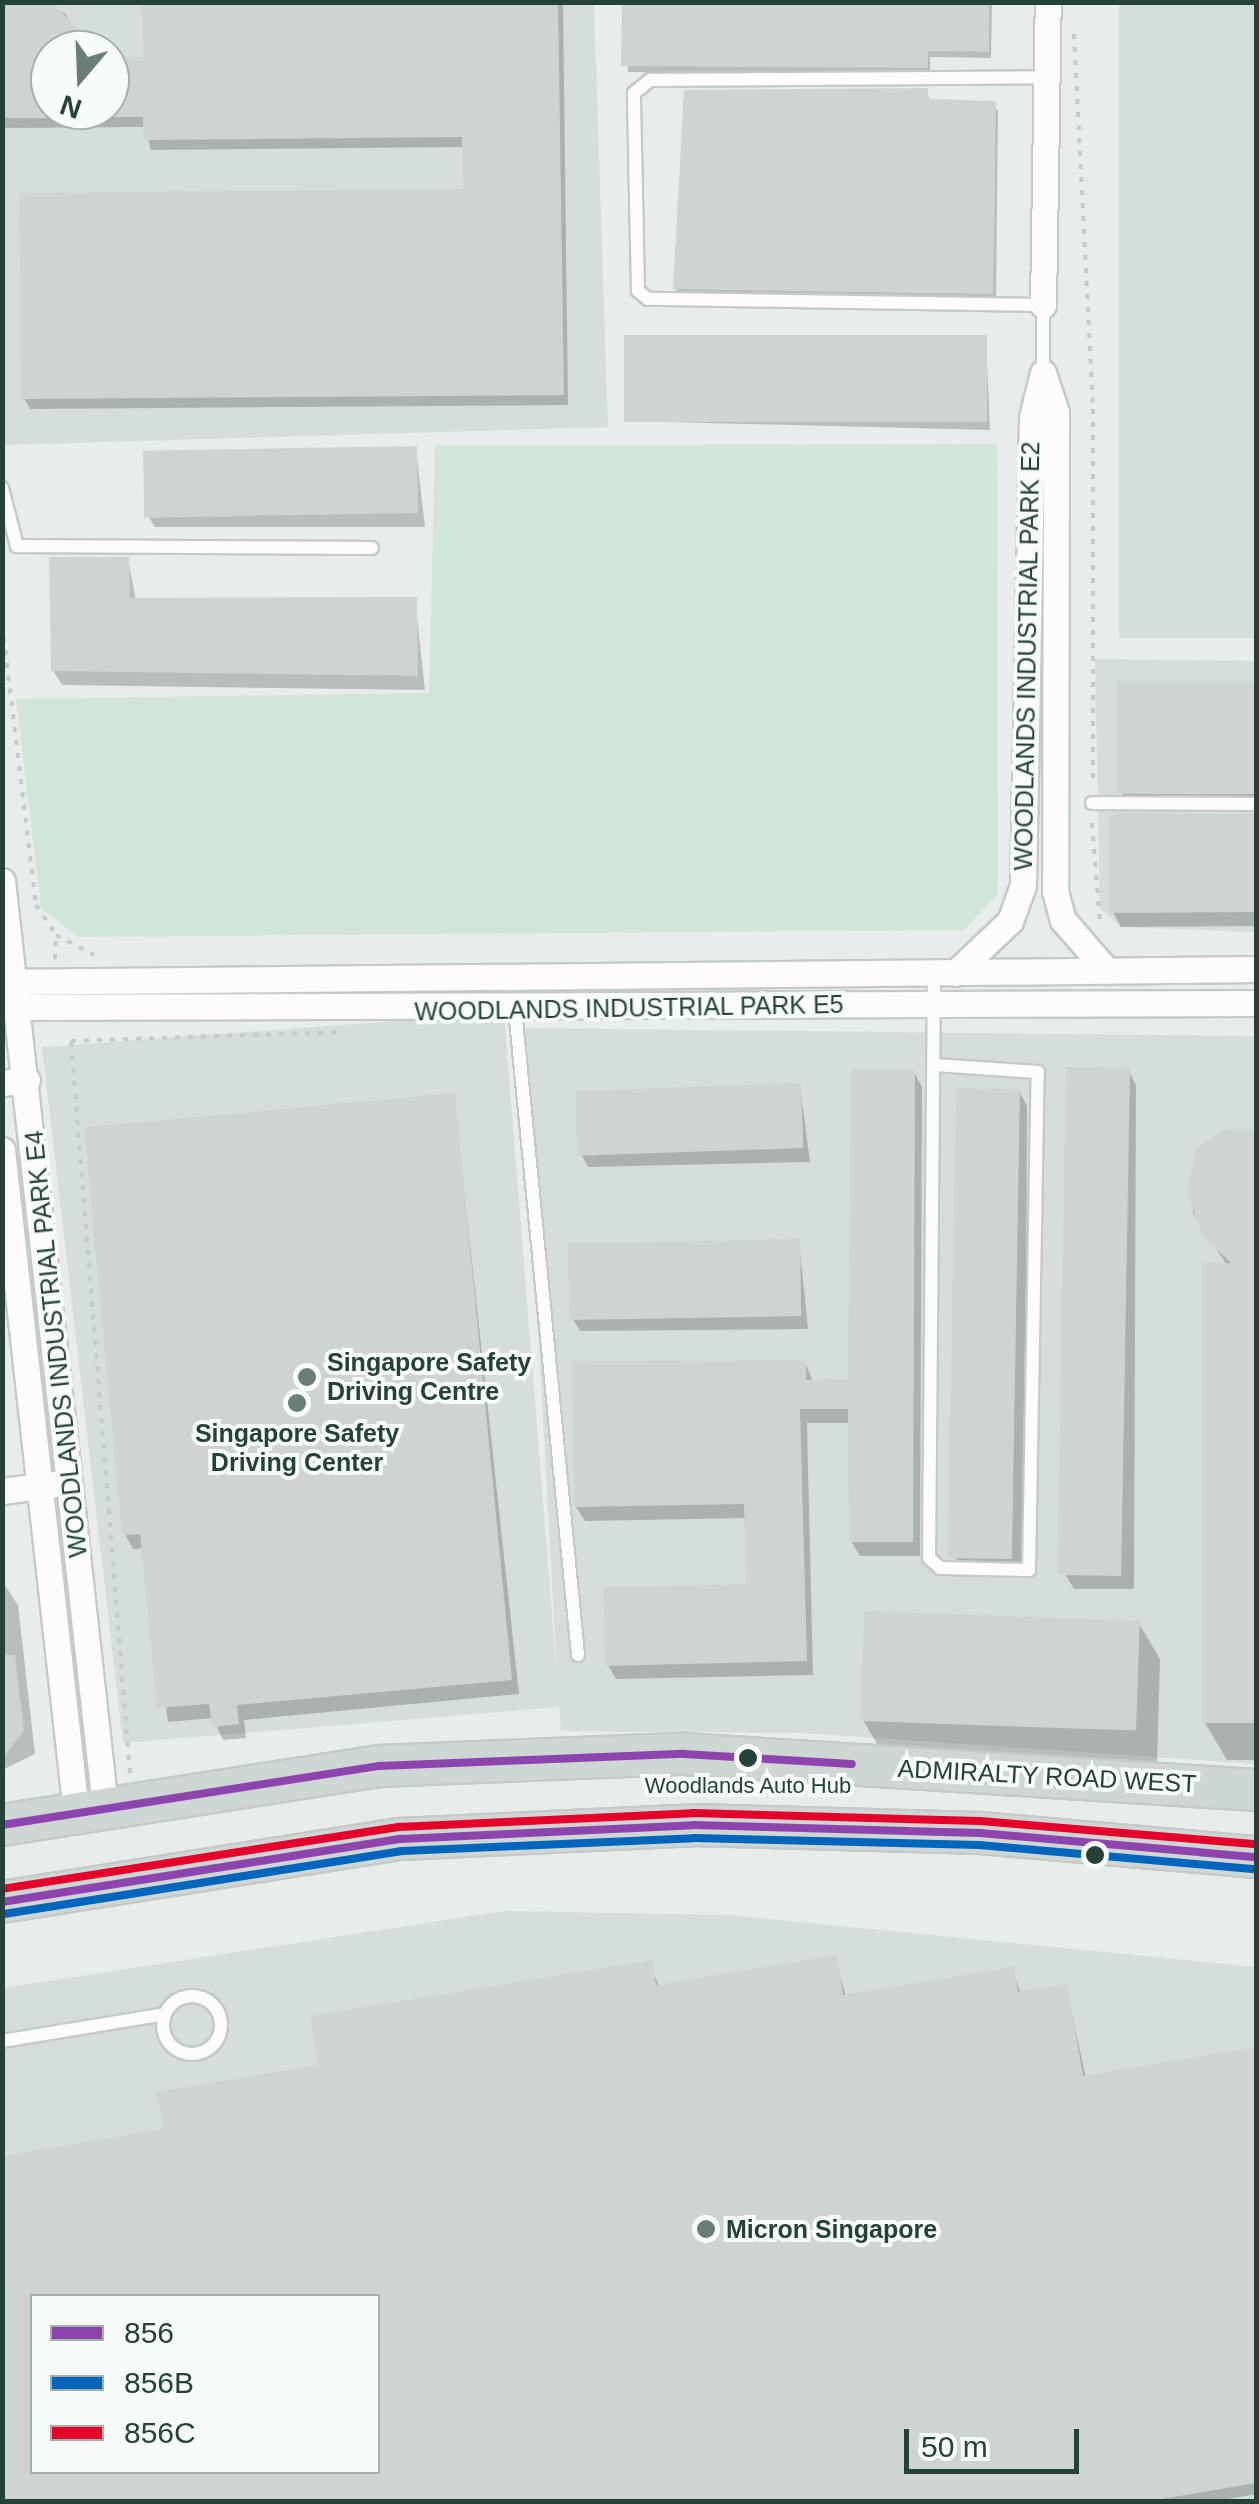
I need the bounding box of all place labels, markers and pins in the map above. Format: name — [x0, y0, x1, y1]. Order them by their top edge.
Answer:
place label: Singapore Safety Driving Centre — [327, 1348, 531, 1407]
marker: Singapore Safety Driving Centre — [296, 1366, 318, 1388]
marker: Singapore Safety Driving Center — [286, 1392, 308, 1414]
place label: Singapore Safety Driving Center — [195, 1419, 399, 1478]
marker: Woodlands Auto Hub — [738, 1748, 758, 1768]
place label: Woodlands Auto Hub — [644, 1773, 852, 1799]
unlabelled marker — [1085, 1845, 1105, 1865]
place label: Micron Singapore — [726, 2214, 937, 2244]
marker: Micron Singapore — [695, 2218, 717, 2240]

